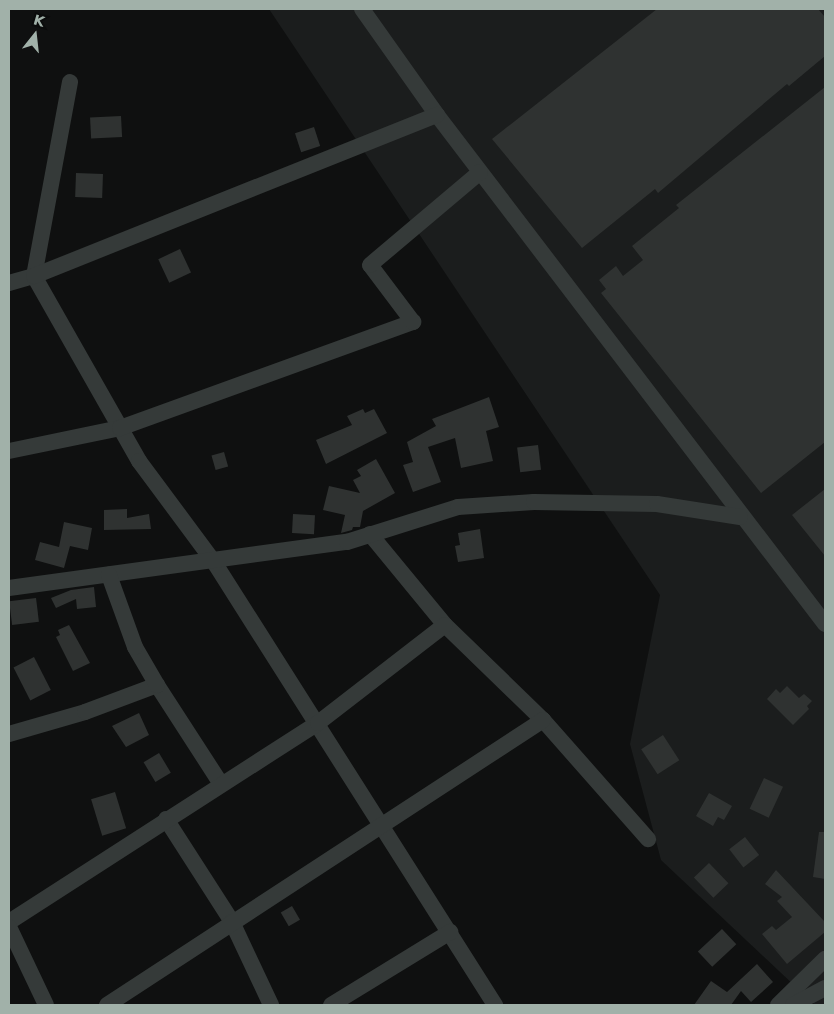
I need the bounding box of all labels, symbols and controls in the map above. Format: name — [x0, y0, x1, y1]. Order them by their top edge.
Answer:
north arrow — [10, 10, 60, 60]
text: K — [32, 11, 47, 30]

